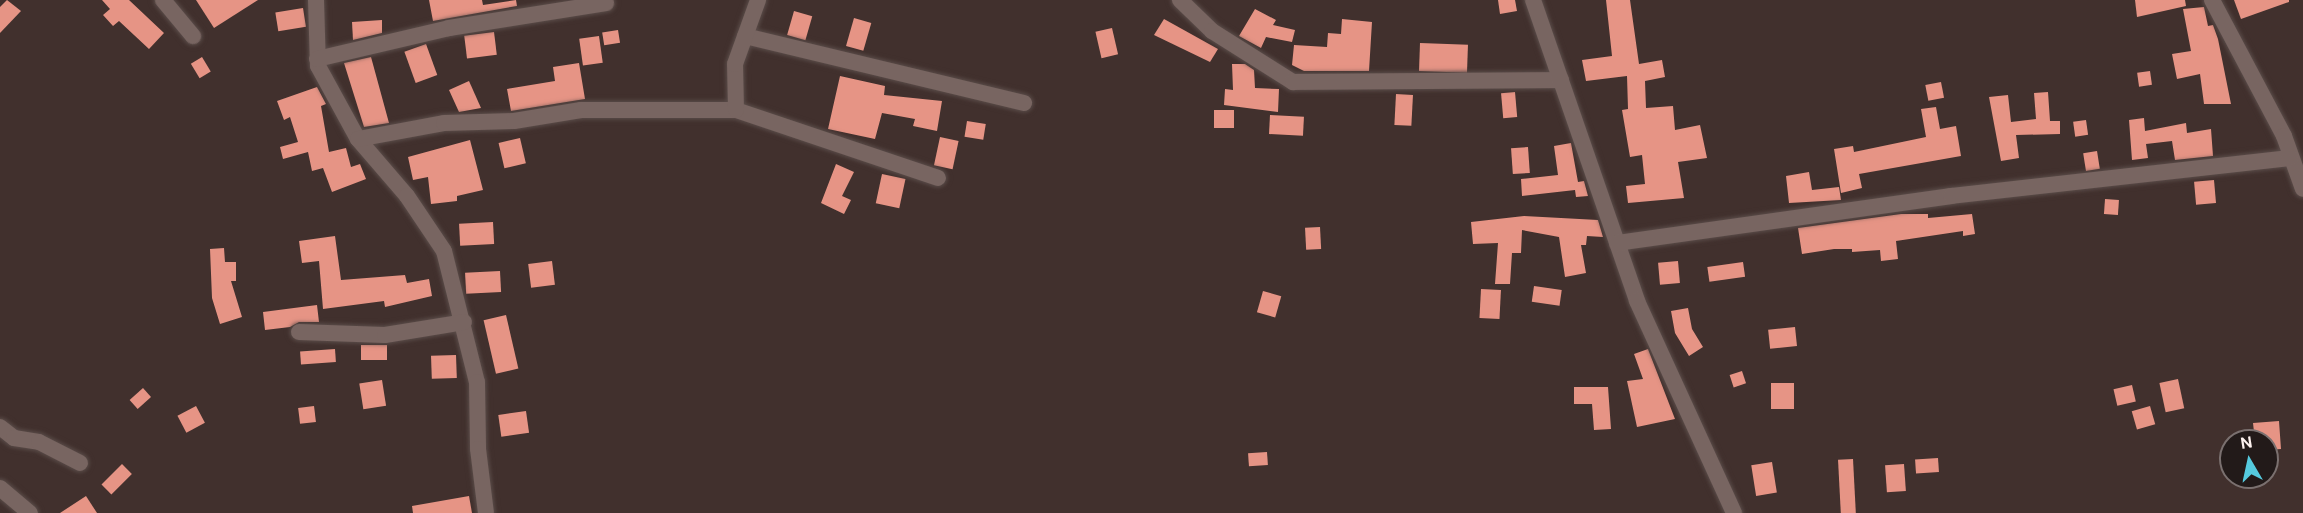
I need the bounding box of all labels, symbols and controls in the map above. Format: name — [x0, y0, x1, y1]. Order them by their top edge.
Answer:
north arrow — [2219, 429, 2279, 489]
text: N — [2239, 431, 2254, 454]

